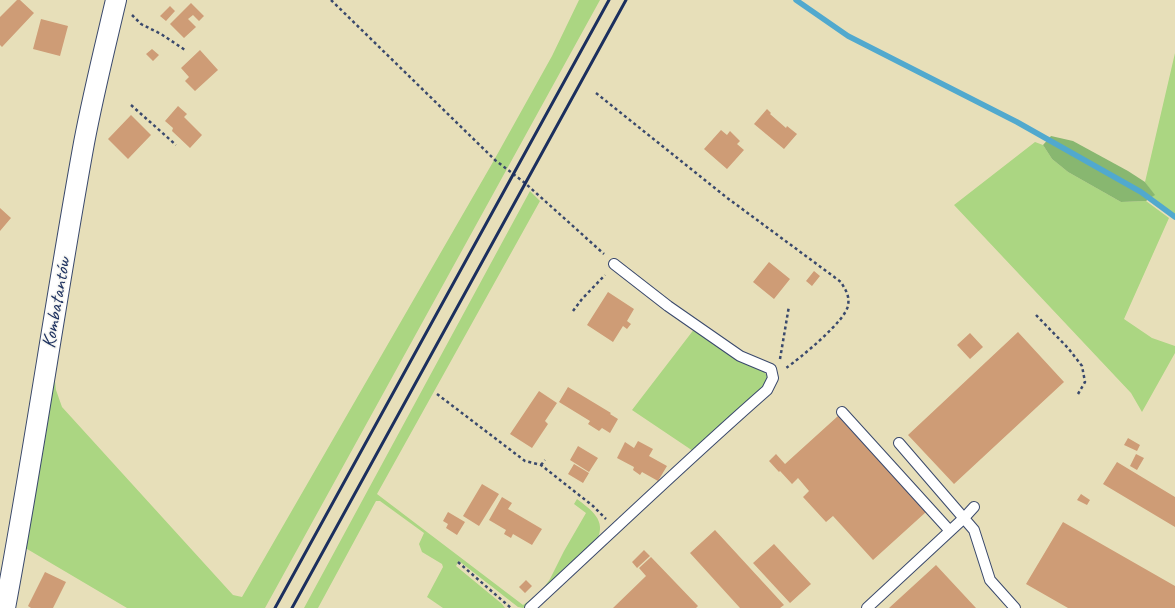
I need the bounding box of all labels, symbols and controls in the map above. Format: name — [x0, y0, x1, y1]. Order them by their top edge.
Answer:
street label: Kombatantów — [37, 256, 77, 350]

